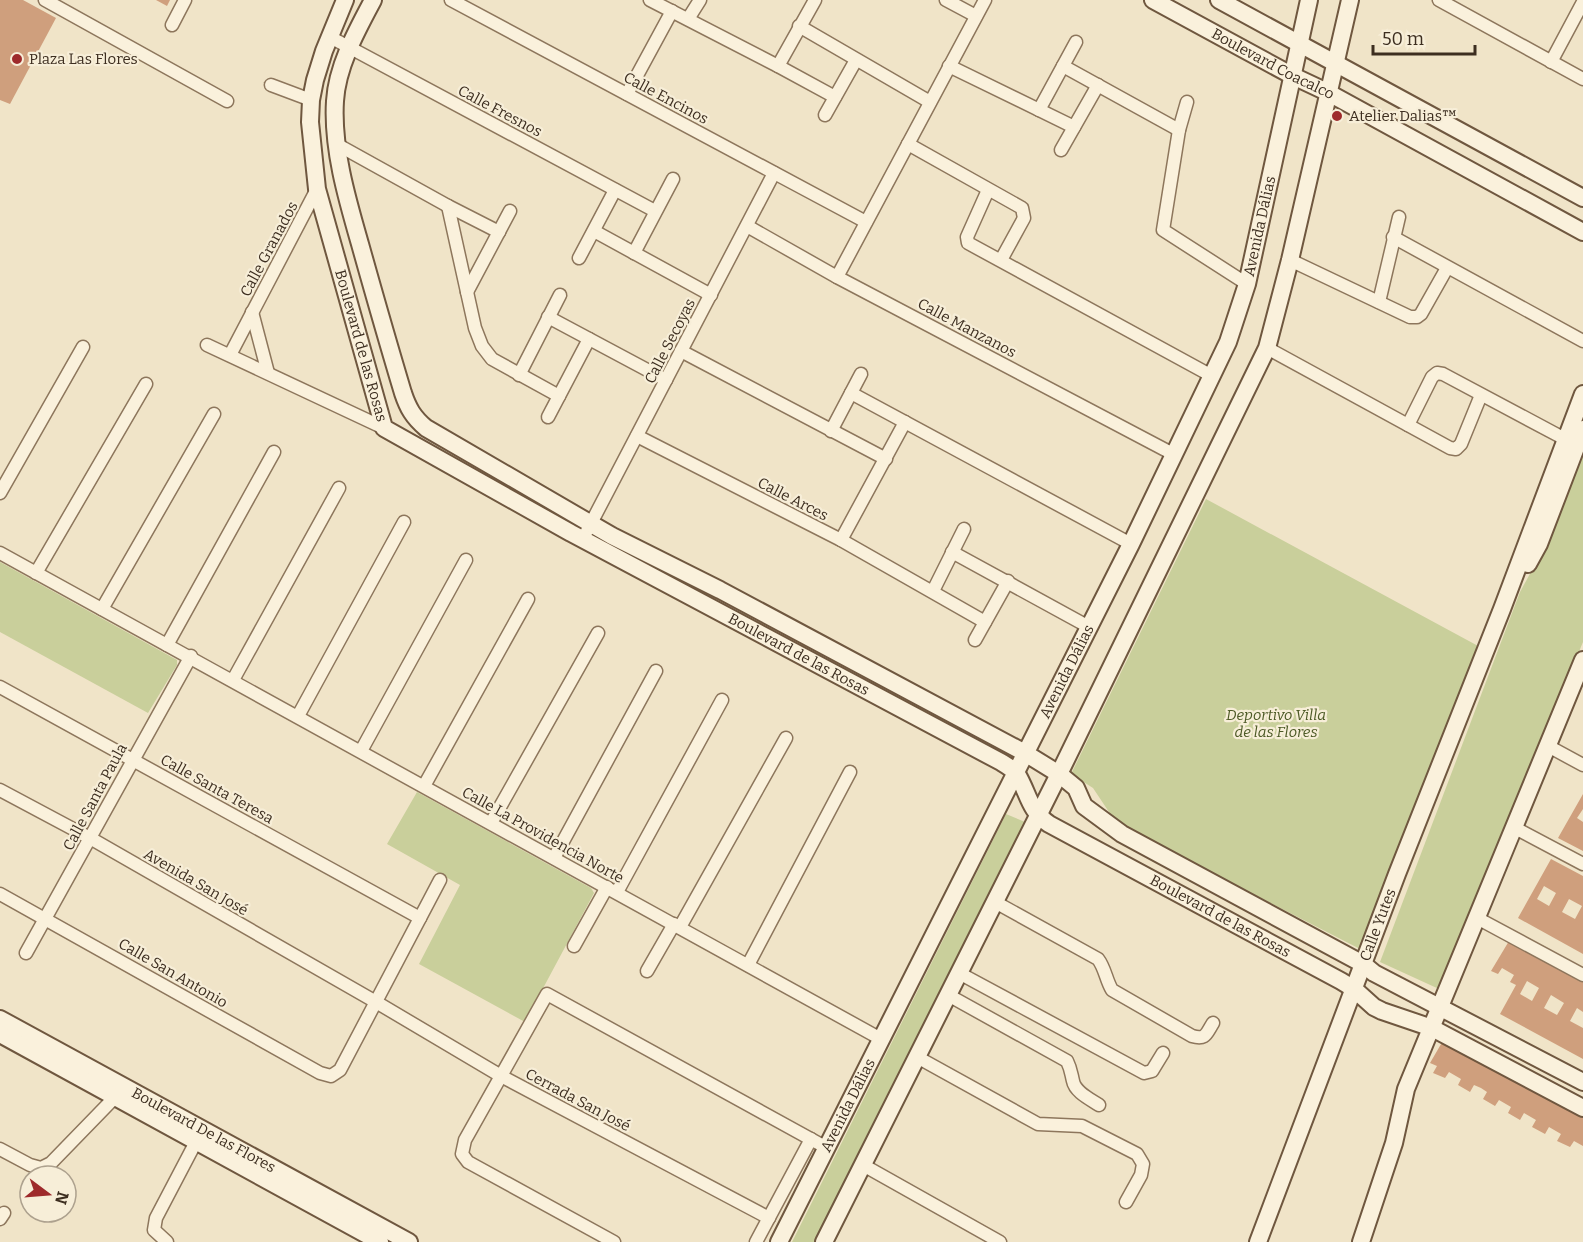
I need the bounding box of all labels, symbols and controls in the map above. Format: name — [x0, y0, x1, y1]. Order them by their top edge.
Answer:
scale bar — [1373, 18, 1475, 56]
street label: Boulevard Coacalco — [1209, 25, 1338, 103]
text: 50 m — [1382, 28, 1424, 50]
place label: Plaza Las Flores — [29, 50, 138, 68]
marker: Plaza Las Flores — [10, 52, 24, 66]
street label: Calle Encinos — [621, 68, 711, 128]
street label: Calle Fresnos — [455, 81, 545, 141]
place label: Atelier Dalias™ — [1349, 107, 1458, 125]
marker: Atelier Dalias™ — [1330, 109, 1344, 123]
street label: Avenida Dálias — [1240, 174, 1279, 278]
street label: Calle Granados — [236, 198, 302, 300]
street label: Boulevard de las Rosas — [331, 268, 391, 424]
street label: Calle Manzanos — [915, 294, 1019, 362]
street label: Calle Secoyas — [641, 295, 699, 387]
street label: Calle Arces — [755, 474, 831, 524]
street label: Boulevard de las Rosas — [725, 609, 872, 699]
street label: Avenida Dálias — [1036, 622, 1098, 721]
park label: Deportivo Villa de las Flores — [1226, 706, 1326, 741]
street label: Calle Santa Paula — [59, 740, 131, 854]
street label: Calle Santa Teresa — [157, 751, 277, 827]
street label: Calle La Providencia Norte — [459, 783, 627, 887]
street label: Avenida San José — [141, 845, 251, 919]
street label: Boulevard de las Rosas — [1147, 871, 1294, 961]
street label: Calle Yutes — [1356, 886, 1400, 964]
street label: Calle San Antonio — [115, 934, 231, 1012]
street label: Avenida Dálias — [817, 1056, 879, 1155]
street label: Cerrada San José — [522, 1065, 634, 1135]
street label: Boulevard De las Flores — [129, 1084, 279, 1177]
north arrow — [18, 1164, 78, 1224]
text: N — [51, 1189, 73, 1207]

